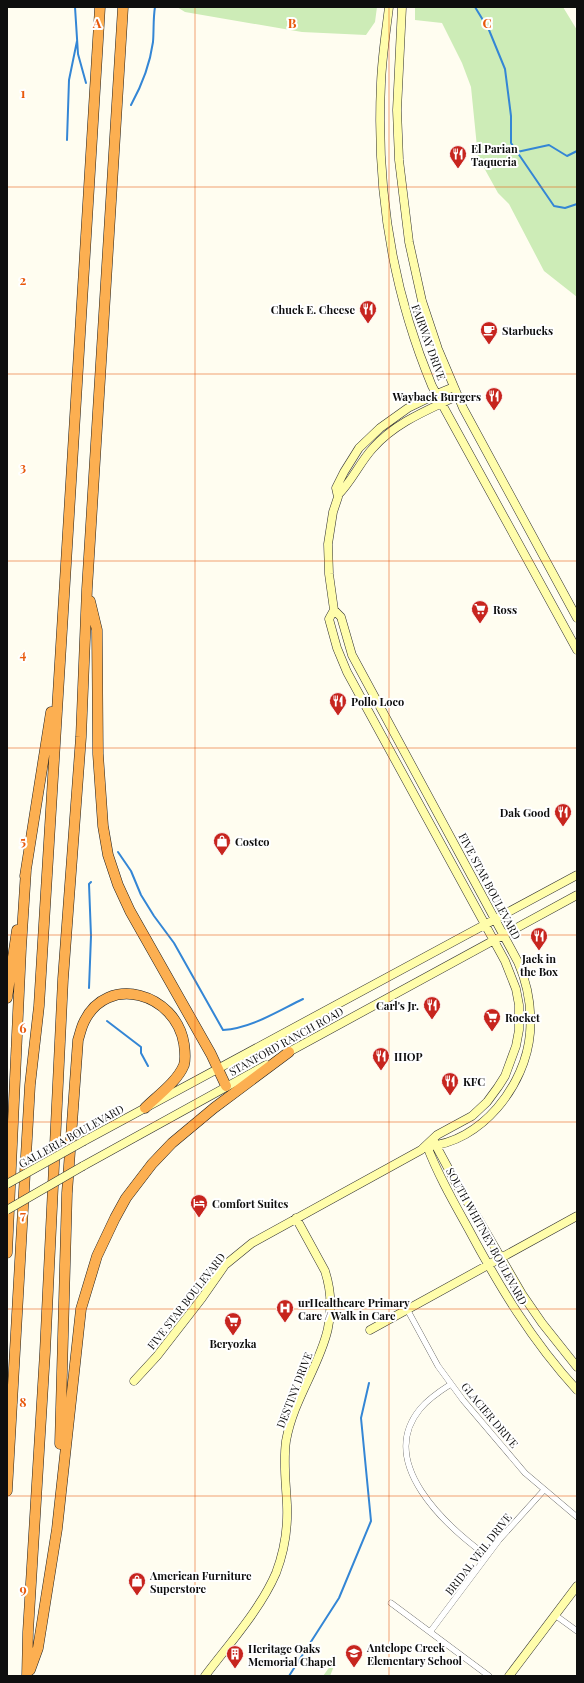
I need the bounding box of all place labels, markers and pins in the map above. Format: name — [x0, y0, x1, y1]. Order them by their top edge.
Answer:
place label: El Parian Taqueria — [471, 141, 518, 169]
restaurant icon: El Parian Taqueria — [448, 144, 468, 169]
restaurant icon: Chuck E. Cheese — [358, 299, 378, 324]
place label: Chuck E. Cheese — [271, 302, 355, 317]
cafe icon: Starbucks — [479, 320, 499, 345]
place label: Starbucks — [502, 323, 553, 338]
restaurant icon: Wayback Burgers — [484, 386, 504, 411]
place label: Wayback Burgers — [391, 389, 481, 404]
supermarket icon: Ross — [470, 599, 490, 624]
place label: Ross — [493, 602, 517, 617]
restaurant icon: Pollo Loco — [328, 691, 348, 716]
place label: Pollo Loco — [351, 694, 404, 709]
restaurant icon: Dak Good — [553, 802, 573, 827]
place label: Dak Good — [500, 805, 550, 820]
shop icon: Costco — [212, 831, 232, 856]
place label: Costco — [235, 834, 270, 849]
restaurant icon: Jack in the Box — [529, 926, 549, 951]
place label: Jack in the Box — [519, 951, 558, 979]
restaurant icon: Carl's Jr. — [422, 995, 442, 1020]
place label: Carl's Jr. — [376, 998, 419, 1013]
supermarket icon: Rocket — [482, 1007, 502, 1032]
place label: Rocket — [505, 1010, 540, 1025]
restaurant icon: IHOP — [371, 1046, 391, 1071]
place label: IHOP — [394, 1049, 423, 1064]
restaurant icon: KFC — [440, 1071, 460, 1096]
place label: KFC — [463, 1074, 485, 1089]
hotel icon: Comfort Suites — [189, 1193, 209, 1218]
place label: Comfort Suites — [212, 1196, 288, 1211]
place label: urHealthcare Primary Care / Walk in Care — [298, 1295, 410, 1323]
hospital icon: urHealthcare Primary Care / Walk in Care — [275, 1298, 295, 1323]
supermarket icon: Beryozka — [223, 1311, 243, 1336]
place label: Beryozka — [209, 1336, 257, 1351]
place label: American Furniture Superstore — [149, 1568, 252, 1596]
shop icon: American Furniture Superstore — [127, 1571, 147, 1596]
place label: Antelope Creek Elementary School — [366, 1640, 463, 1668]
place label: Heritage Oaks Memorial Chapel — [248, 1641, 336, 1669]
school or university icon: Antelope Creek Elementary School — [344, 1643, 364, 1668]
building icon: Heritage Oaks Memorial Chapel — [225, 1644, 245, 1669]

